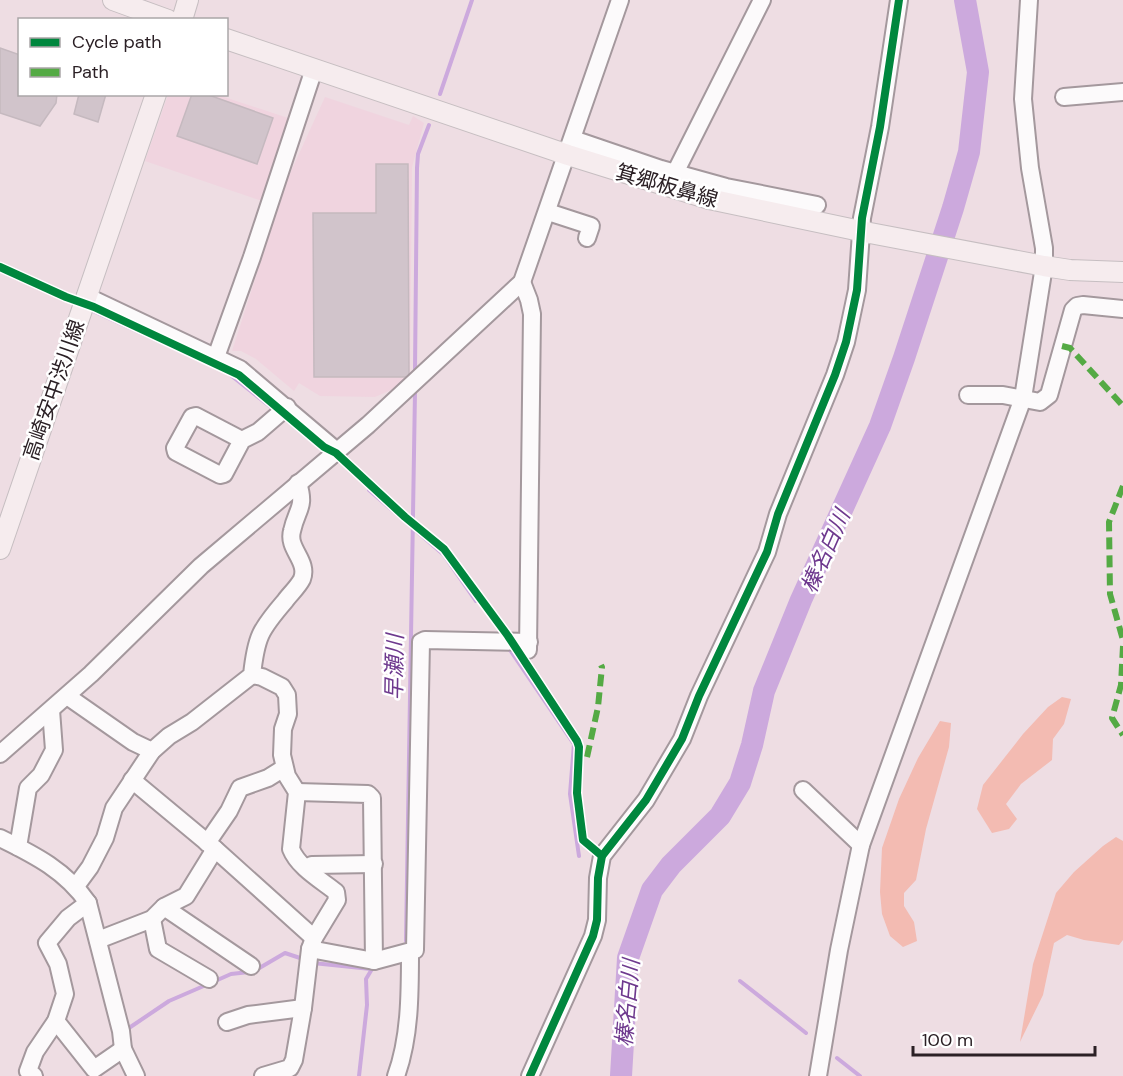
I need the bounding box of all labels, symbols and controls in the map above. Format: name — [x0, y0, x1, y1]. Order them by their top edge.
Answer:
legend — [18, 18, 228, 96]
text: Cycle path — [72, 30, 162, 54]
text: Path — [72, 60, 109, 84]
street label: 箕郷板鼻線 — [613, 158, 721, 214]
street label: 高崎安中渋川線 — [17, 316, 91, 464]
water label: 榛名白川 — [794, 503, 857, 597]
water label: 早瀬川 — [379, 632, 410, 700]
water label: 榛名白川 — [609, 956, 646, 1048]
scale bar — [913, 1019, 1094, 1057]
text: 100 m — [922, 1028, 973, 1052]

